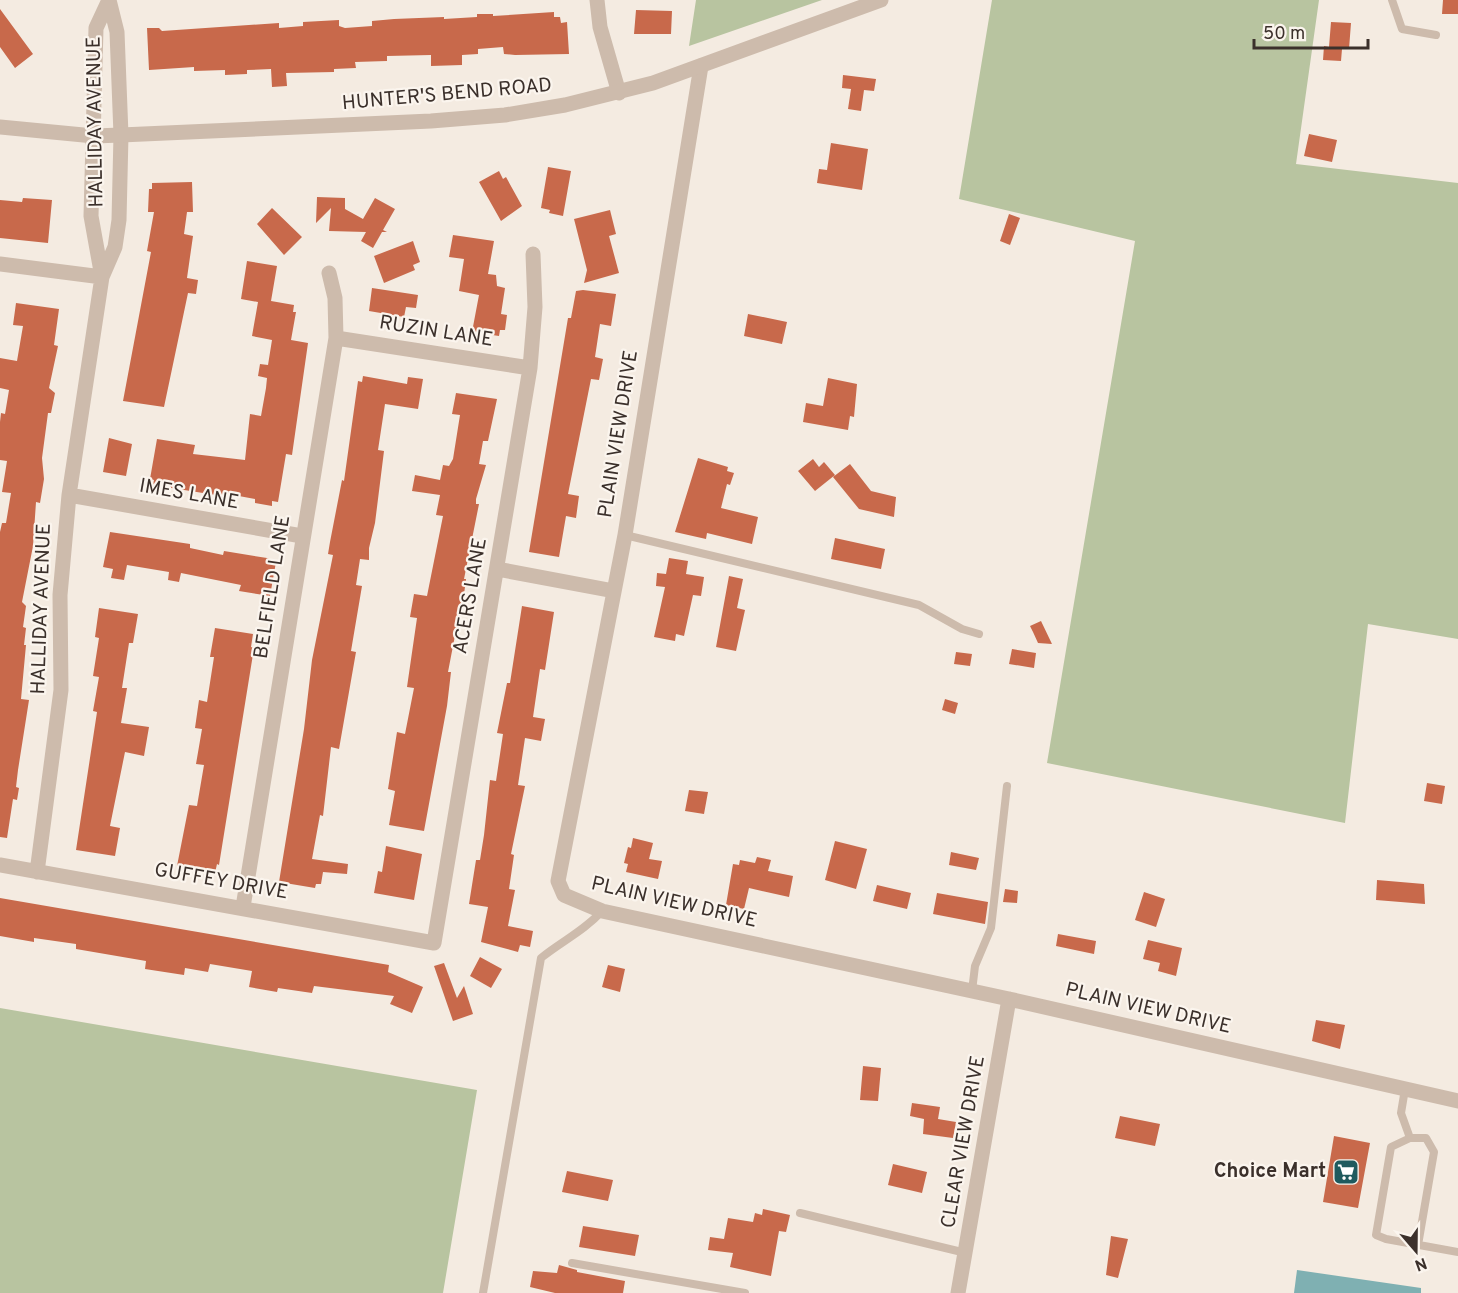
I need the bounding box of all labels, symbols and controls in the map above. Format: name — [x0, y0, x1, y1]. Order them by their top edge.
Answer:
scale bar — [1254, 12, 1368, 50]
text: 50 m — [1263, 23, 1305, 46]
street label: HALLIDAY AVENUE — [82, 36, 110, 208]
street label: HUNTER'S BEND ROAD — [341, 73, 553, 117]
street label: RUZIN LANE — [377, 310, 495, 354]
street label: PLAIN VIEW DRIVE — [593, 348, 645, 520]
street label: IMES LANE — [137, 473, 241, 517]
street label: BELFIELD LANE — [249, 513, 297, 661]
street label: HALLIDAY AVENUE — [26, 523, 58, 695]
street label: ACERS LANE — [448, 536, 494, 656]
street label: GUFFEY DRIVE — [152, 857, 290, 907]
street label: PLAIN VIEW DRIVE — [588, 871, 760, 935]
street label: PLAIN VIEW DRIVE — [1062, 977, 1234, 1041]
street label: CLEAR VIEW DRIVE — [936, 1054, 992, 1230]
supermarket icon: Choice Mart — [1331, 1157, 1361, 1187]
place label: Choice Mart — [1214, 1159, 1326, 1185]
north arrow — [1386, 1221, 1446, 1281]
text: N — [1412, 1252, 1429, 1275]

